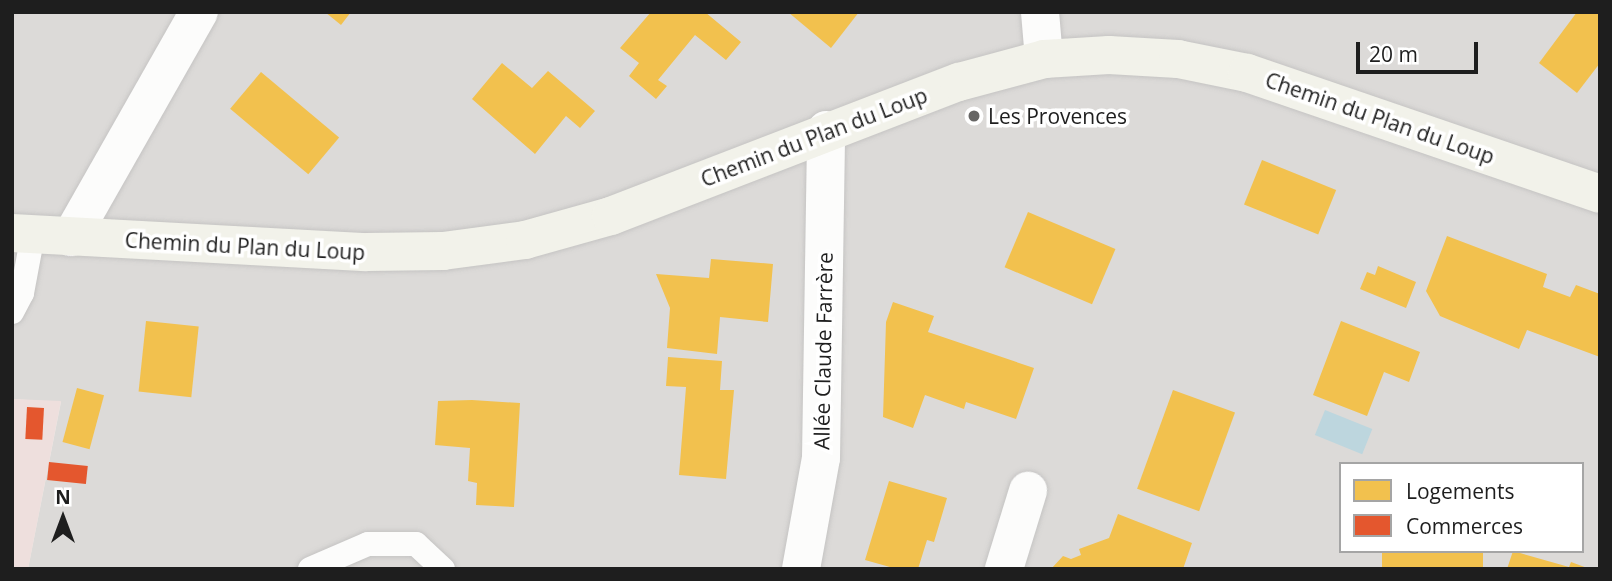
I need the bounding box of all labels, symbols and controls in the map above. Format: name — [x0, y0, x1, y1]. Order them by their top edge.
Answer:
scale bar — [1360, 28, 1482, 72]
text: 20 m — [1369, 40, 1418, 68]
street label: Chemin du Plan du Loup — [1262, 67, 1498, 169]
street label: Chemin du Plan du Loup — [697, 82, 931, 192]
place label: Les Provences — [988, 103, 1127, 129]
marker: Les Provences — [966, 108, 982, 124]
street label: Chemin du Plan du Loup — [124, 227, 366, 265]
street label: Allée Claude Farrère — [809, 252, 837, 450]
legend — [1339, 462, 1584, 553]
text: Logements — [1406, 477, 1514, 505]
north arrow — [28, 483, 98, 553]
text: N — [55, 484, 71, 510]
text: Commerces — [1406, 512, 1523, 540]

